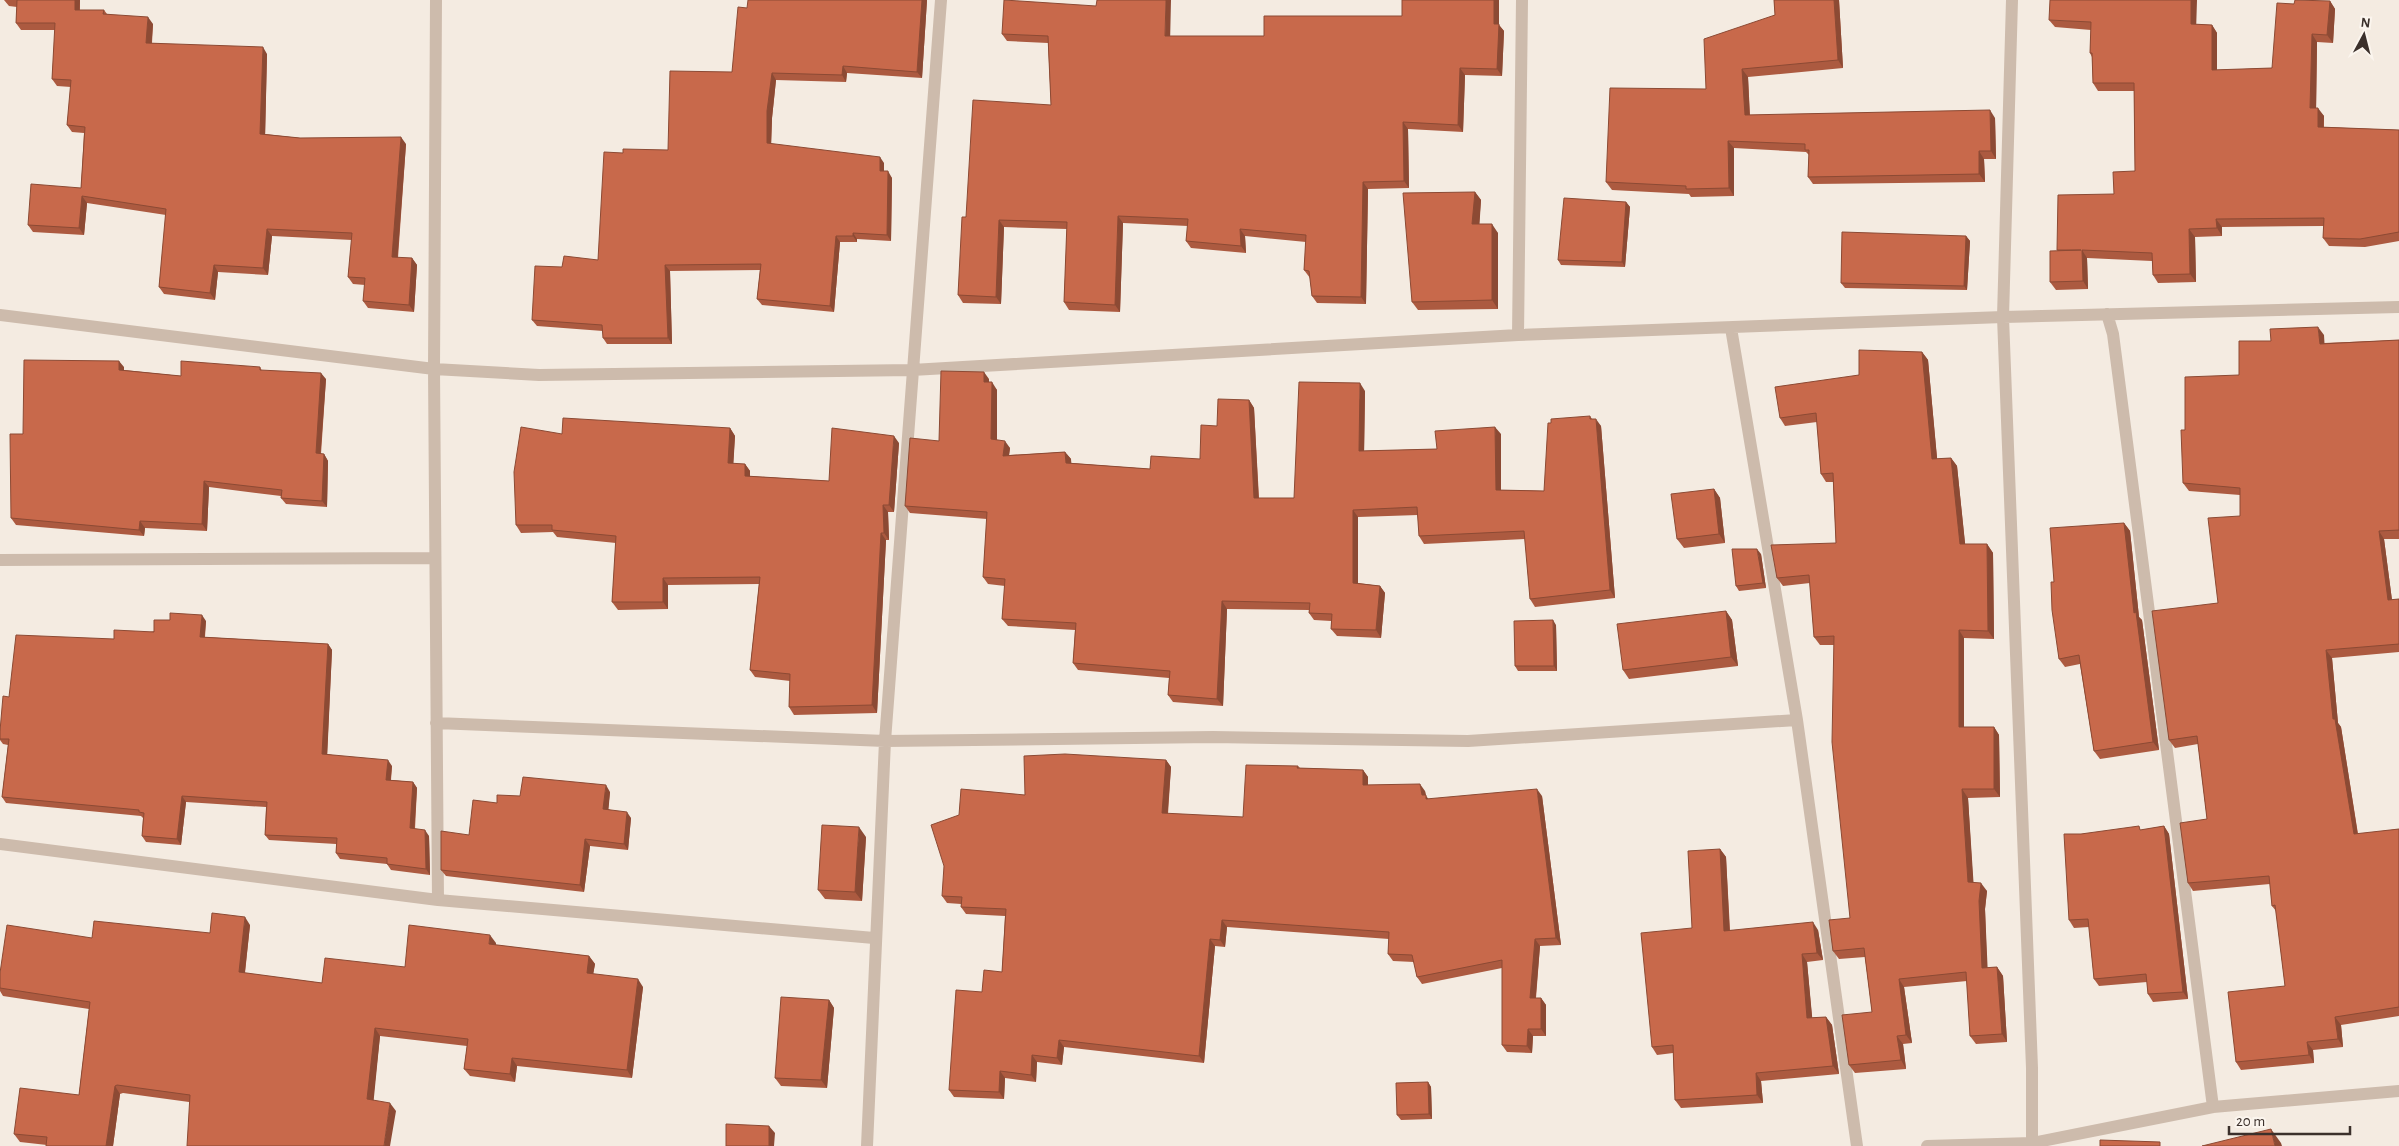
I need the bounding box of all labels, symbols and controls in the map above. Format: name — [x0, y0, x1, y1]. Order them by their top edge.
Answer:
north arrow — [2339, 10, 2389, 60]
text: N — [2360, 16, 2371, 31]
scale bar — [2229, 1104, 2350, 1136]
text: 20 m — [2236, 1114, 2265, 1129]

